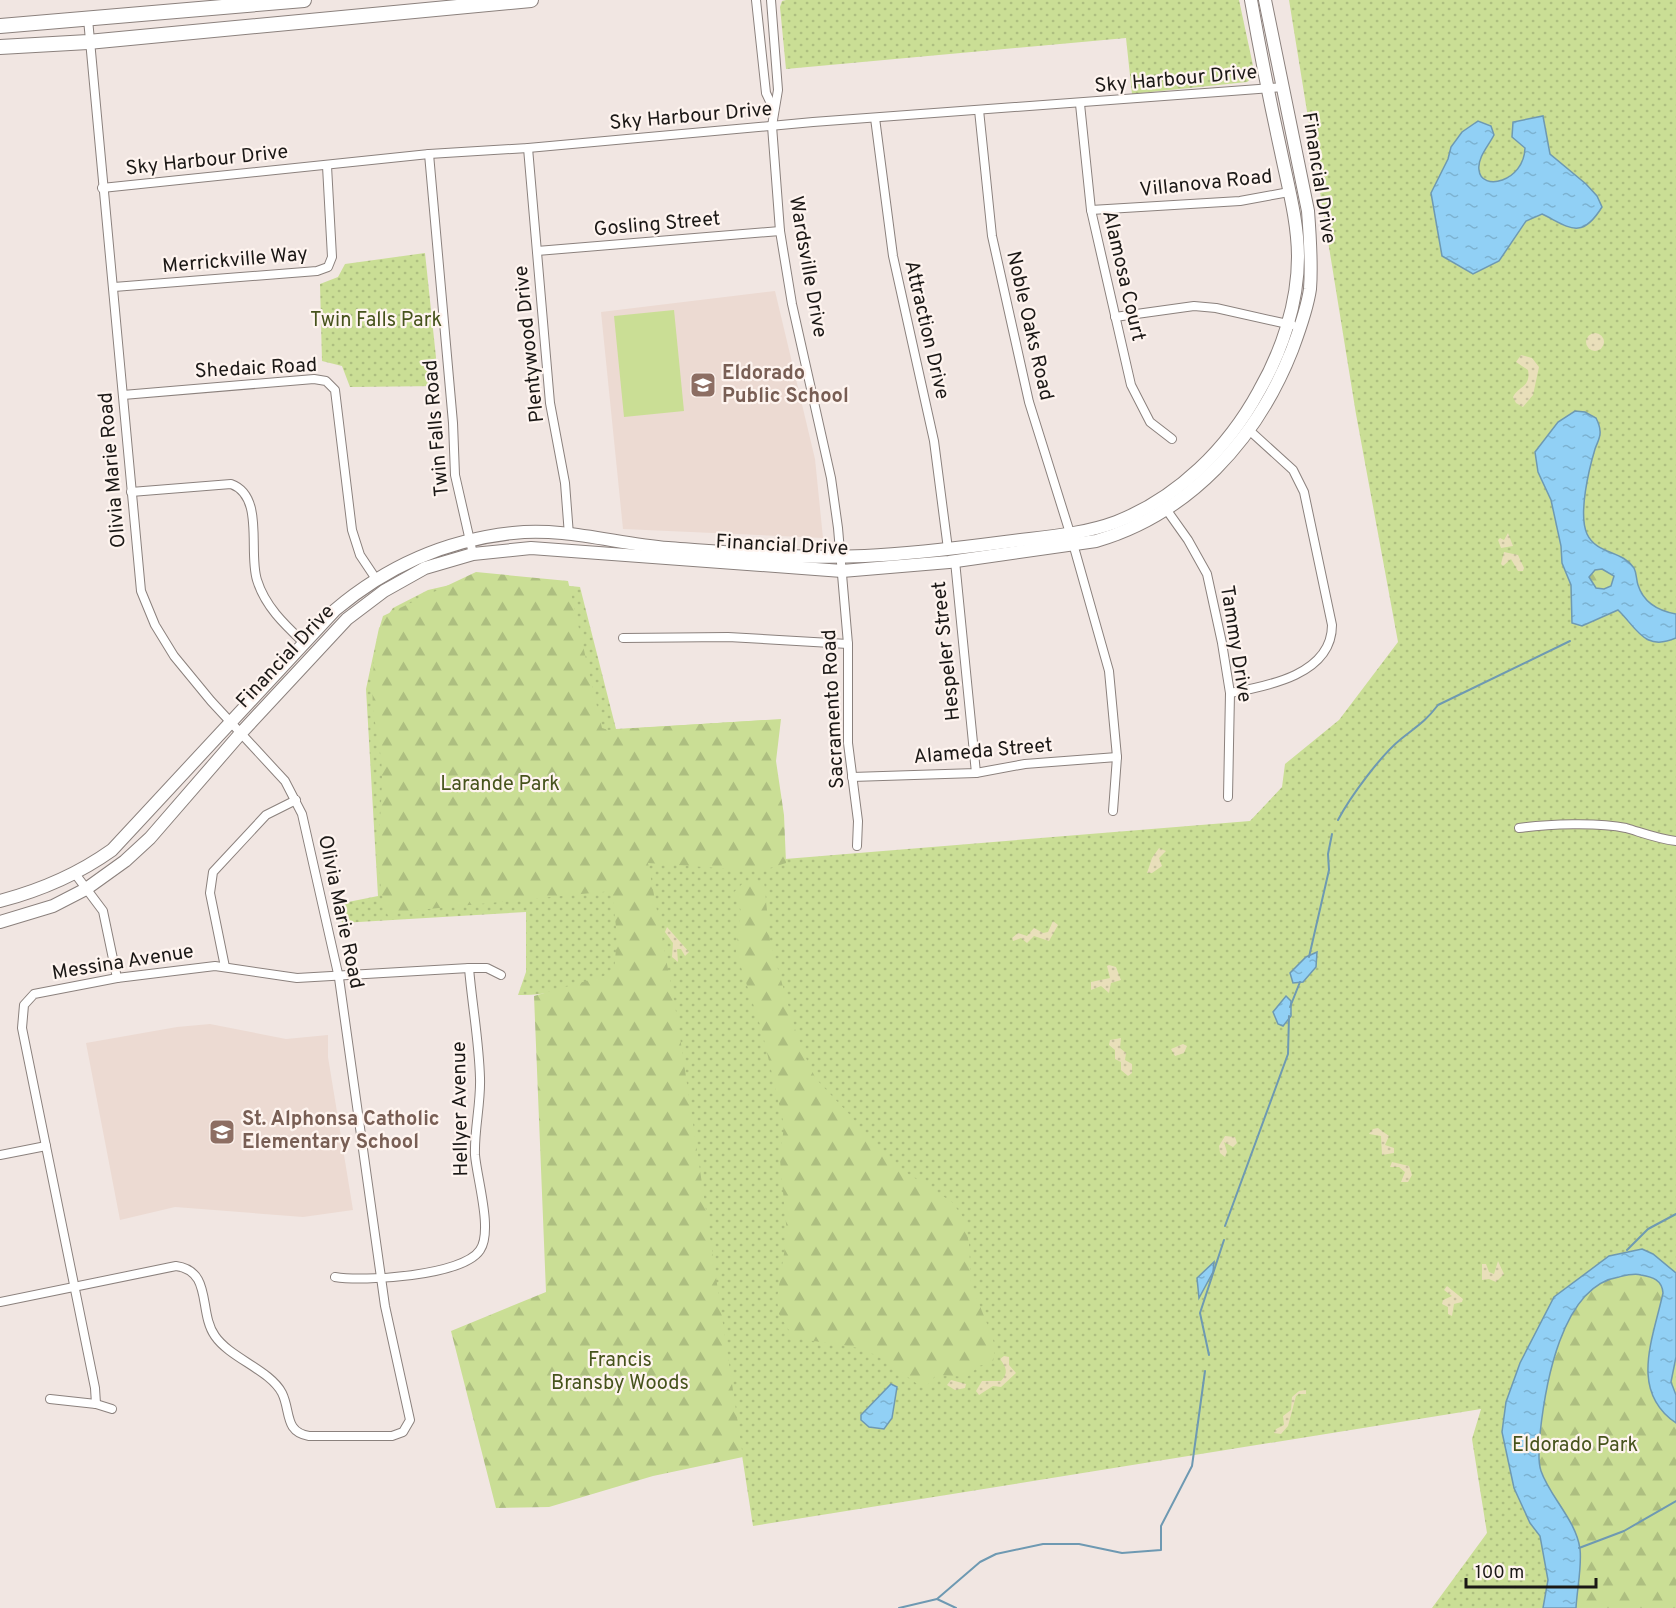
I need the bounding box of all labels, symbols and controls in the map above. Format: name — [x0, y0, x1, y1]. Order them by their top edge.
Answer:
street label: Sky Harbour Drive — [1093, 60, 1259, 100]
street label: Sky Harbour Drive — [608, 97, 774, 137]
street label: Financial Drive — [1295, 110, 1341, 246]
street label: Sky Harbour Drive — [124, 140, 290, 182]
street label: Villanova Road — [1138, 164, 1274, 204]
street label: Wardsville Drive — [782, 194, 832, 340]
street label: Gosling Street — [593, 207, 721, 243]
street label: Alamosa Court — [1095, 208, 1151, 344]
street label: Merrickville Way — [161, 242, 309, 280]
street label: Noble Oaks Road — [999, 249, 1059, 403]
street label: Attraction Drive — [897, 258, 955, 402]
street label: Plentywood Drive — [509, 264, 551, 424]
park label: Twin Falls Park — [310, 308, 442, 334]
street label: Shedaic Road — [194, 353, 318, 385]
street label: Twin Falls Road — [418, 359, 456, 497]
place label: Eldorado Public School — [722, 361, 849, 410]
school or university icon: Eldorado Public School — [688, 370, 718, 400]
street label: Olivia Marie Road — [93, 391, 133, 549]
street label: Financial Drive — [715, 530, 849, 562]
street label: Hespeler Street — [927, 580, 967, 722]
street label: Tammy Drive — [1213, 584, 1257, 704]
street label: Financial Drive — [231, 600, 341, 714]
street label: Sacramento Road — [817, 629, 851, 789]
street label: Alameda Street — [912, 733, 1054, 771]
park label: Larande Park — [440, 772, 560, 798]
street label: Olivia Marie Road — [311, 833, 369, 991]
street label: Messina Avenue — [50, 939, 196, 987]
street label: Hellyer Avenue — [447, 1041, 475, 1177]
place label: St. Alphonsa Catholic Elementary School — [242, 1107, 440, 1156]
school or university icon: St. Alphonsa Catholic Elementary School — [207, 1117, 237, 1147]
park label: Francis Bransby Woods — [551, 1348, 689, 1397]
park label: Eldorado Park — [1512, 1433, 1638, 1459]
scale bar — [1466, 1551, 1596, 1589]
text: 100 m — [1475, 1562, 1524, 1585]

